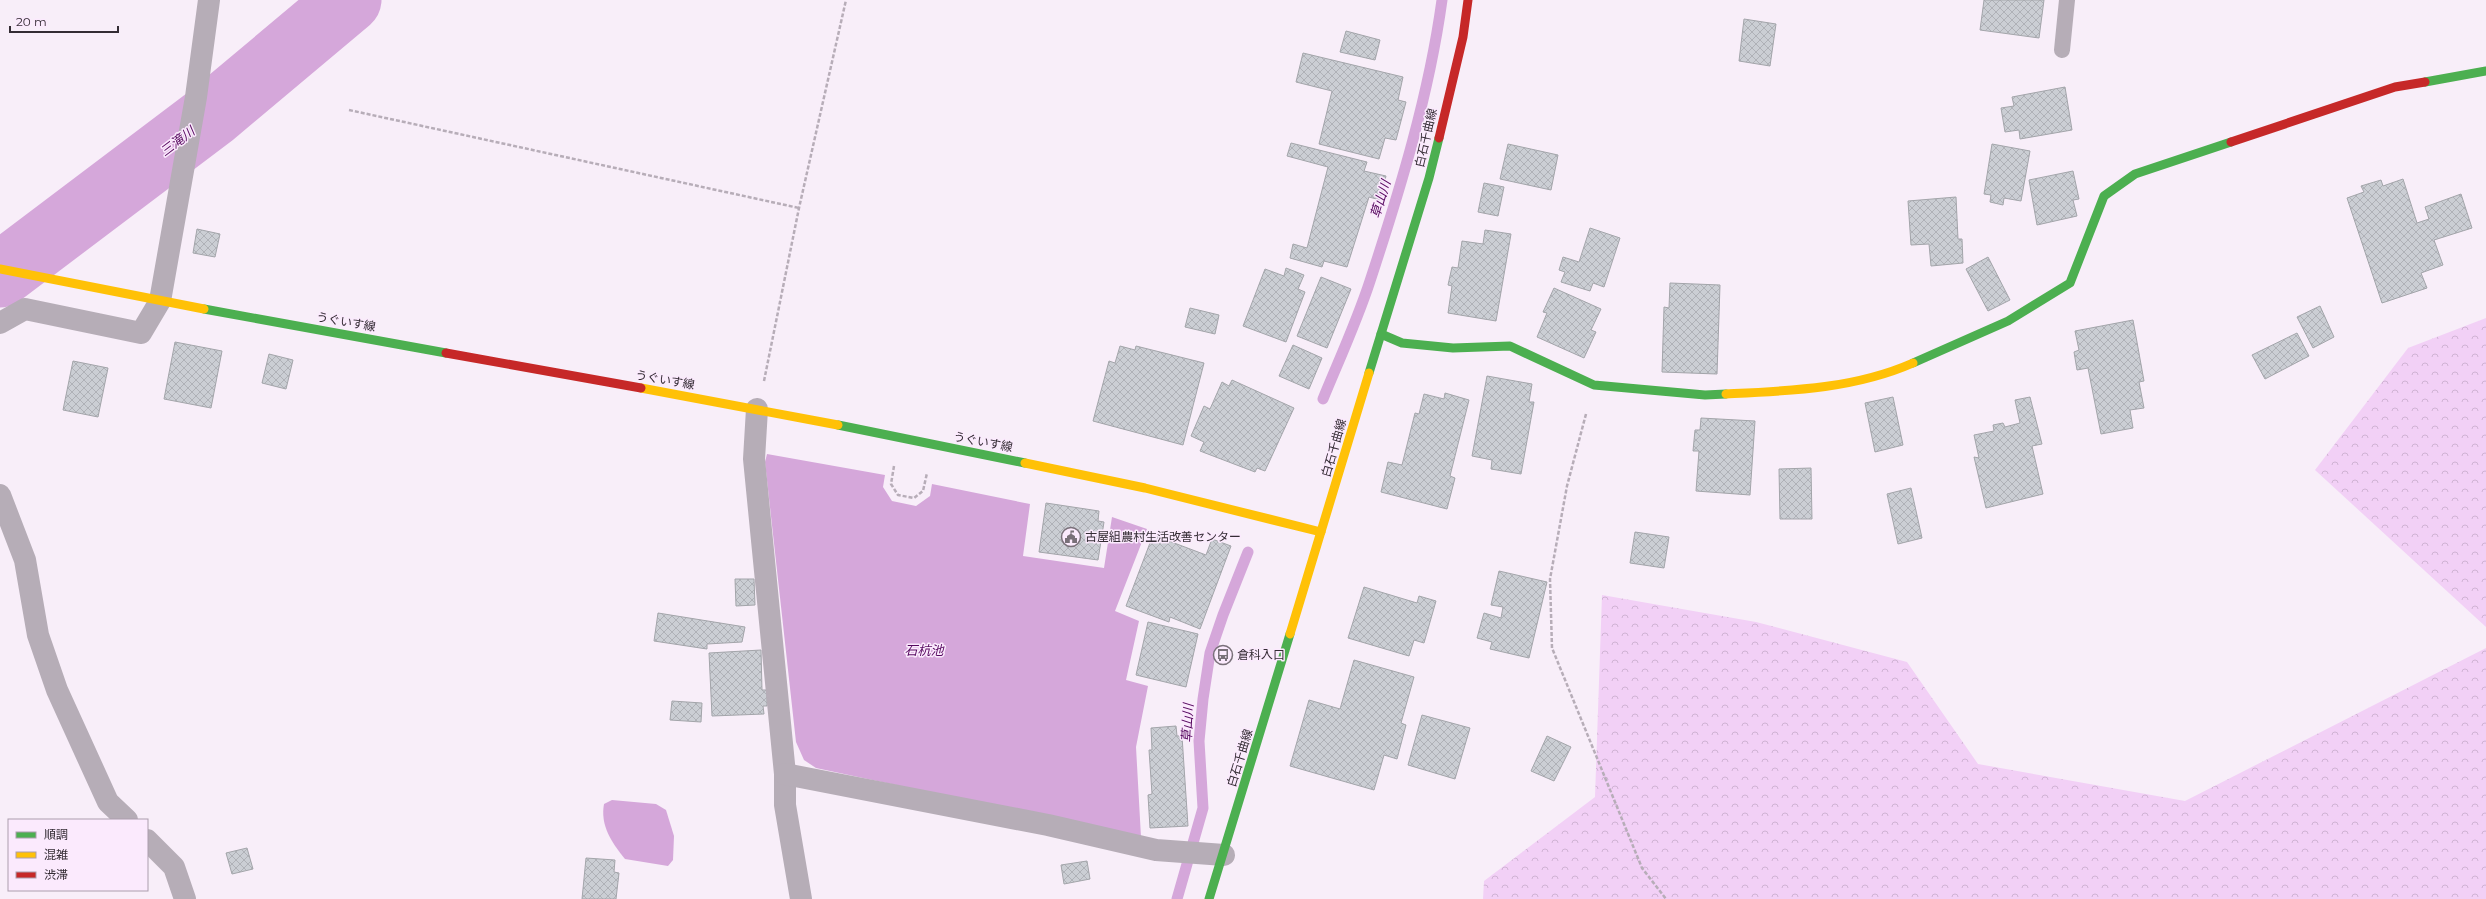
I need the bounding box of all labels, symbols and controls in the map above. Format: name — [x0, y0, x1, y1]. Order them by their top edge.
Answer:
scale bar — [10, 8, 118, 34]
text: 20 m — [16, 14, 47, 29]
street label: 白石千曲線 — [1411, 107, 1440, 169]
water label: 三滝川 — [157, 122, 199, 159]
water label: 草山川 — [1367, 176, 1394, 220]
street label: うぐいす線 — [315, 309, 377, 334]
street label: うぐいす線 — [634, 367, 696, 392]
street label: 白石千曲線 — [1318, 417, 1349, 479]
street label: うぐいす線 — [952, 428, 1014, 455]
public building icon: 古屋組農村生活改善センター — [1060, 526, 1082, 548]
place label: 古屋組農村生活改善センター — [1085, 529, 1241, 544]
water label: 石杭池 — [904, 642, 945, 658]
bus stop icon: 倉科入口 — [1212, 644, 1234, 666]
place label: 倉科入口 — [1237, 647, 1285, 662]
water label: 草山川 — [1178, 701, 1196, 743]
street label: 白石千曲線 — [1224, 727, 1255, 789]
legend — [8, 819, 148, 891]
text: 順調 — [44, 827, 68, 842]
text: 混雑 — [44, 847, 68, 862]
text: 渋滞 — [44, 867, 68, 882]

